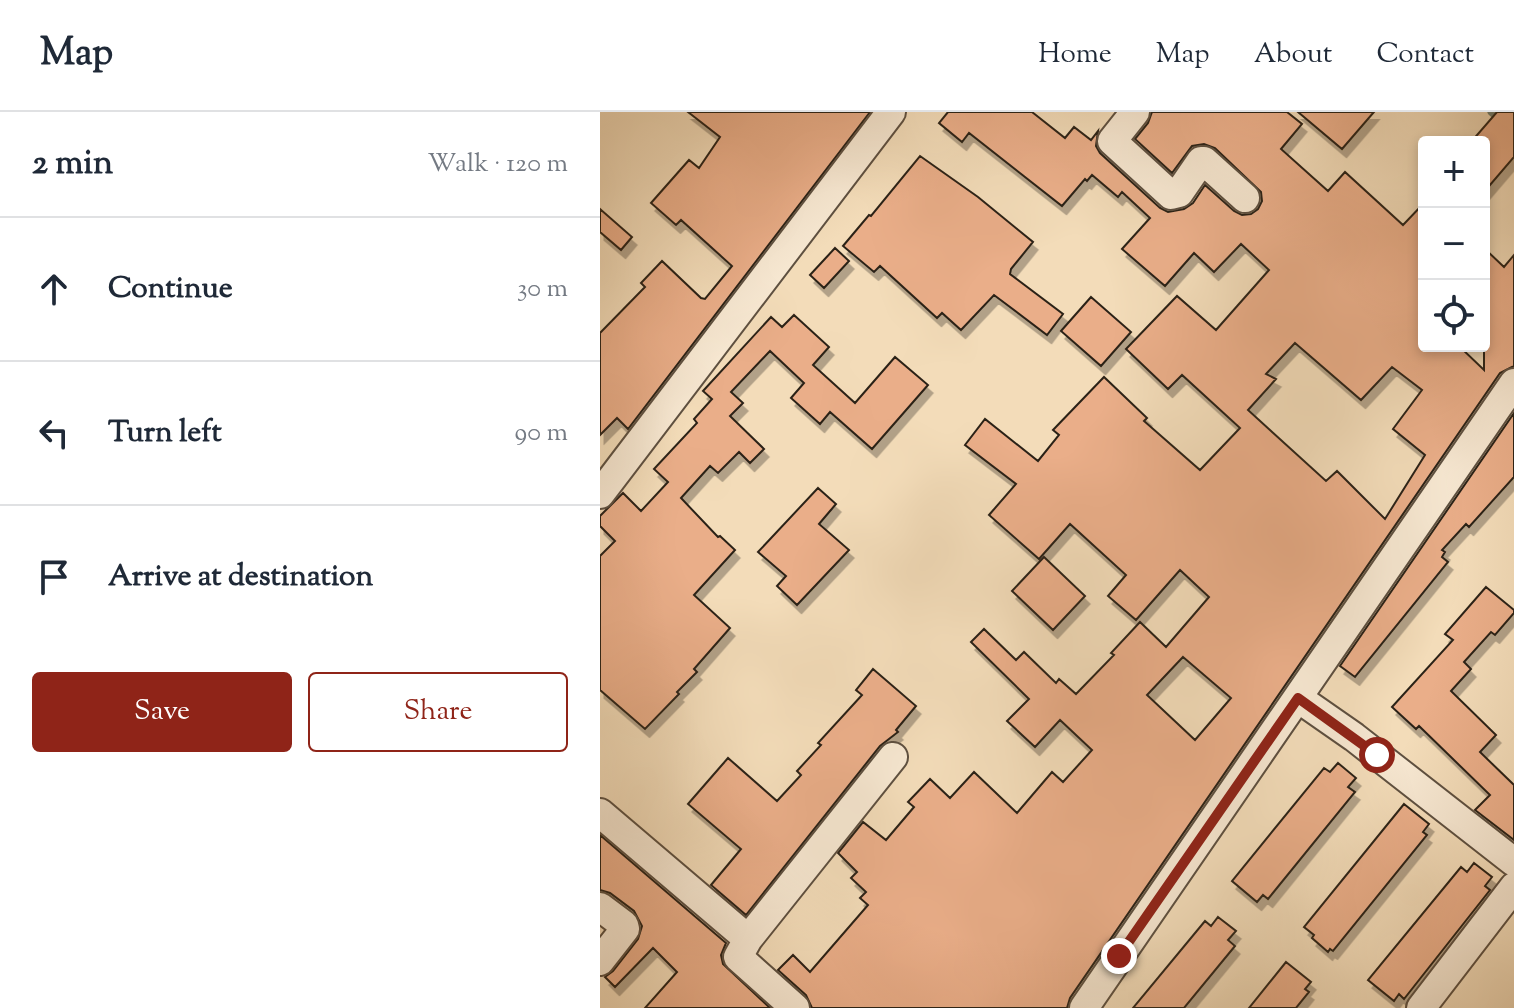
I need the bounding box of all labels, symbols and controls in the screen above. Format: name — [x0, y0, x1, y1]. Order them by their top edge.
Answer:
text: Map — [40, 28, 113, 82]
text: Home — [1038, 35, 1112, 75]
text: Map — [1156, 35, 1210, 75]
text: About — [1254, 35, 1332, 75]
text: Contact — [1376, 35, 1474, 75]
map controls — [1418, 136, 1490, 352]
button: + — [1418, 136, 1490, 208]
text: 2 min — [32, 140, 113, 189]
text: Walk · 120 m — [428, 146, 568, 183]
button: − — [1418, 208, 1490, 280]
icon: ahead — [32, 267, 76, 311]
text: Continue — [108, 268, 233, 311]
text: 30 m — [517, 271, 568, 308]
button: locate — [1418, 280, 1490, 352]
icon: left — [32, 411, 76, 455]
text: Turn left — [108, 412, 222, 455]
text: 90 m — [515, 415, 568, 452]
icon: arrive — [32, 555, 76, 599]
text: Arrive at destination — [108, 556, 373, 599]
button: Save — [32, 672, 292, 752]
button: Share — [308, 672, 568, 752]
route start — [1359, 737, 1395, 773]
route end — [1101, 938, 1137, 974]

